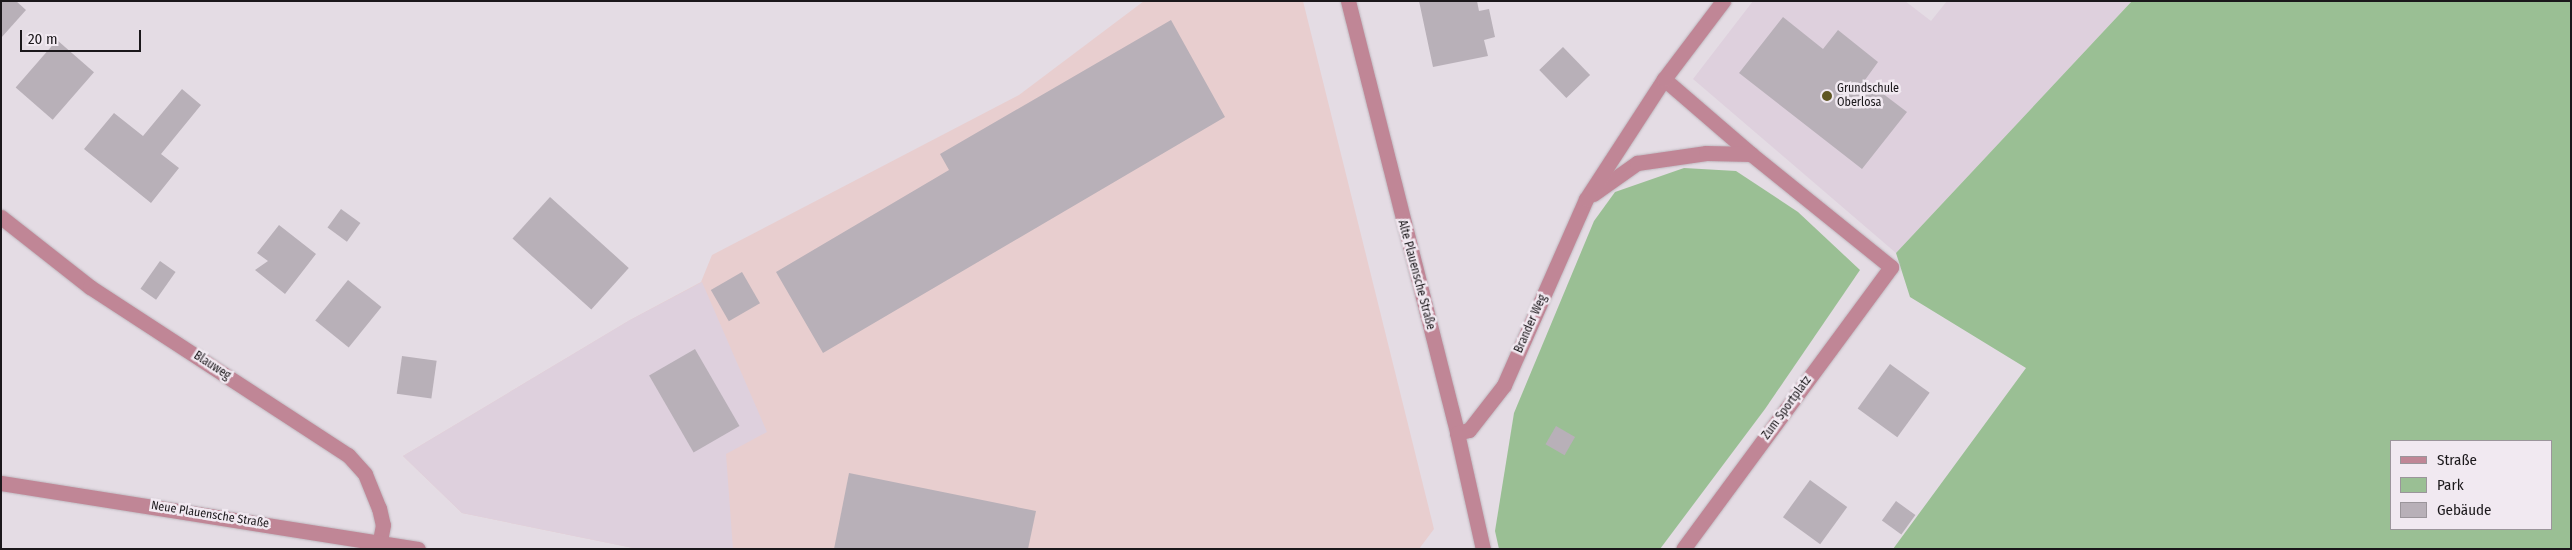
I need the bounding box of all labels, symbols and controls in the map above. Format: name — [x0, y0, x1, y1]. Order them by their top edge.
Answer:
scale bar — [22, 20, 144, 52]
text: 20 m — [28, 30, 58, 48]
place label: Grundschule Oberlosa — [1837, 82, 1899, 110]
marker: Grundschule Oberlosa — [1821, 90, 1833, 102]
street label: Alte Plauensche Straße — [1394, 219, 1438, 331]
street label: Brander Weg — [1512, 293, 1550, 355]
street label: Blauweg — [191, 349, 233, 383]
street label: Zum Sportplatz — [1759, 374, 1815, 442]
legend — [2390, 440, 2552, 530]
text: Straße — [2437, 451, 2477, 469]
text: Park — [2437, 476, 2464, 494]
street label: Neue Plauensche Straße — [150, 499, 270, 531]
text: Gebäude — [2437, 501, 2492, 519]

